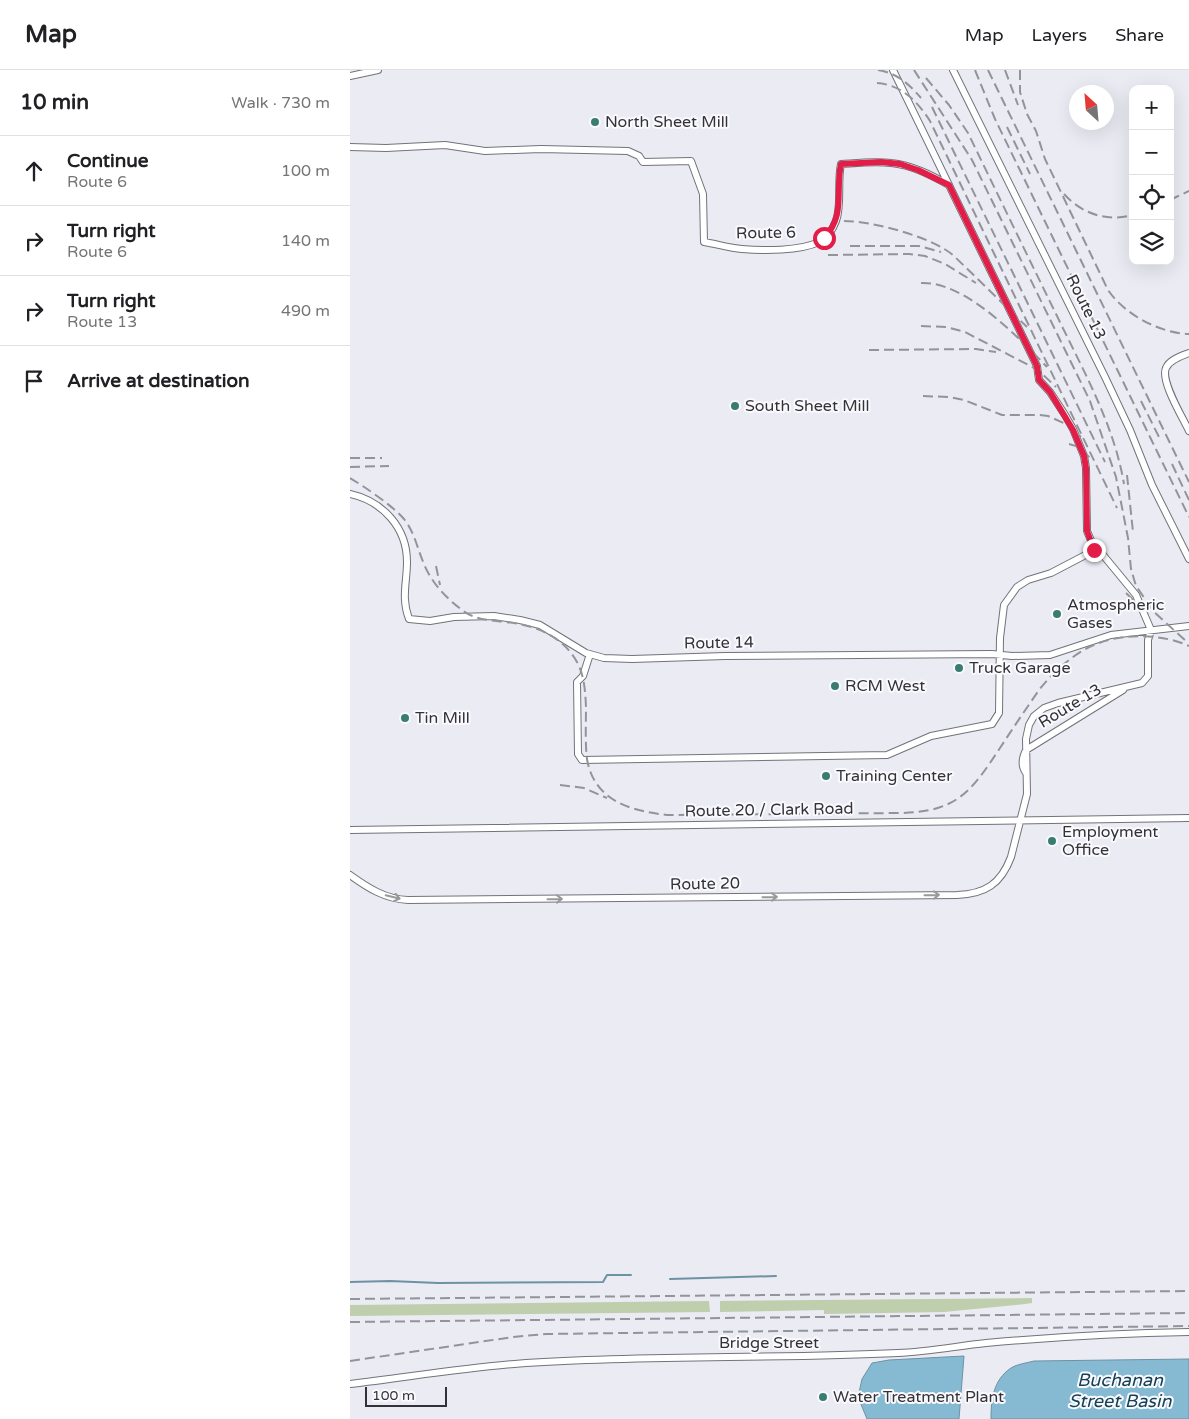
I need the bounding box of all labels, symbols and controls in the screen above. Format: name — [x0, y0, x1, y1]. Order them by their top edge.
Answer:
text: Map — [25, 20, 77, 49]
text: Map — [965, 24, 1004, 46]
text: Layers — [1032, 24, 1087, 46]
text: Share — [1115, 24, 1164, 46]
north arrow — [1069, 85, 1114, 130]
map controls — [1129, 85, 1174, 265]
button: + — [1129, 85, 1174, 130]
text: 10 min — [20, 90, 89, 115]
text: Walk · 730 m — [231, 93, 330, 113]
place label: North Sheet Mill — [605, 112, 729, 132]
marker: North Sheet Mill — [589, 116, 601, 128]
button: − — [1129, 130, 1174, 175]
text: Continue — [67, 150, 149, 172]
icon: ahead — [20, 157, 48, 185]
text: 100 m — [281, 161, 330, 181]
text: Route 6 — [67, 172, 127, 192]
button: locate — [1129, 175, 1174, 220]
text: Turn right — [67, 220, 155, 242]
button: layers — [1129, 220, 1174, 265]
street label: Route 6 — [736, 222, 796, 244]
icon: right — [20, 227, 48, 255]
route start — [813, 227, 836, 250]
text: 140 m — [281, 231, 330, 251]
text: Route 6 — [67, 242, 127, 262]
street label: Route 13 — [1062, 271, 1110, 343]
text: Turn right — [67, 290, 155, 312]
icon: right — [20, 297, 48, 325]
text: 490 m — [281, 301, 330, 321]
text: Route 13 — [67, 312, 137, 332]
icon: arrive — [20, 367, 48, 395]
text: Arrive at destination — [67, 370, 250, 392]
place label: South Sheet Mill — [745, 396, 869, 416]
marker: South Sheet Mill — [729, 400, 741, 412]
route end — [1083, 539, 1106, 562]
place label: Atmospheric Gases — [1067, 595, 1164, 633]
marker: Atmospheric Gases — [1051, 608, 1063, 620]
street label: Route 14 — [684, 632, 754, 654]
place label: Truck Garage — [969, 658, 1070, 678]
marker: Truck Garage — [953, 662, 965, 674]
place label: RCM West — [845, 676, 925, 696]
street label: Route 13 — [1035, 679, 1105, 733]
marker: RCM West — [829, 680, 841, 692]
place label: Tin Mill — [415, 708, 470, 728]
marker: Tin Mill — [399, 712, 411, 724]
place label: Training Center — [836, 766, 953, 786]
marker: Training Center — [820, 770, 832, 782]
street label: Route 20 / Clark Road — [684, 799, 854, 821]
place label: Employment Office — [1062, 822, 1158, 860]
marker: Employment Office — [1046, 835, 1058, 847]
street label: Route 20 — [670, 873, 740, 895]
one-way arrow — [924, 890, 940, 900]
one-way arrow — [762, 892, 778, 902]
one-way arrow — [384, 893, 400, 902]
one-way arrow — [546, 894, 563, 904]
street label: Bridge Street — [719, 1333, 819, 1353]
water label: Buchanan Street Basin — [1069, 1369, 1172, 1412]
scale bar — [365, 1384, 448, 1407]
text: 100 m — [372, 1387, 415, 1404]
place label: Water Treatment Plant — [833, 1387, 1004, 1407]
marker: Water Treatment Plant — [817, 1391, 829, 1403]

